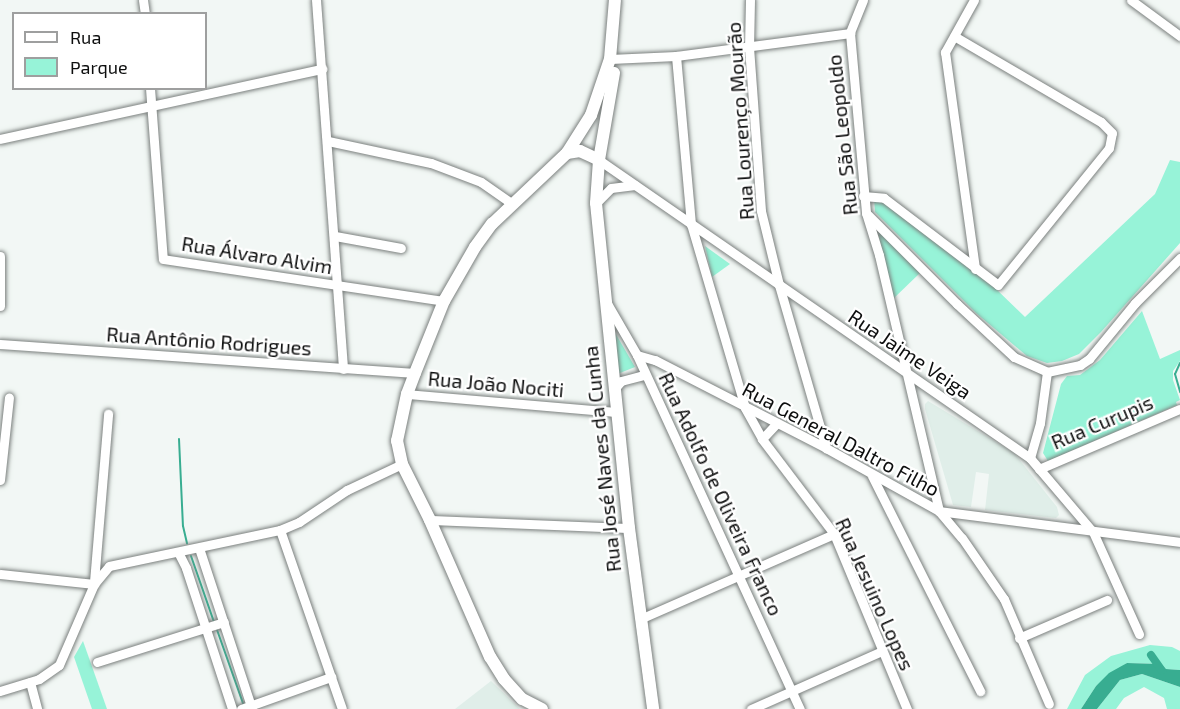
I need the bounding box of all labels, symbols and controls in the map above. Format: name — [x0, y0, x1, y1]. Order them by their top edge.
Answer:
legend — [12, 12, 207, 90]
street label: Rua Lourenço Mourão — [721, 21, 759, 221]
text: Rua — [70, 26, 101, 48]
street label: Rua São Leopoldo — [822, 54, 862, 216]
text: Parque — [70, 56, 128, 78]
street label: Rua Álvaro Alvim — [179, 231, 335, 279]
street label: Rua Jaime Veiga — [844, 304, 976, 404]
street label: Rua Antônio Rodrigues — [105, 322, 313, 360]
street label: Rua José Naves da Cunha — [578, 345, 626, 573]
street label: Rua João Nociti — [427, 366, 565, 402]
street label: Rua Adolfo de Oliveira Franco — [654, 368, 788, 620]
street label: Rua General Daltro Filho — [738, 377, 944, 501]
street label: Rua Curupis — [1048, 390, 1156, 454]
street label: Rua Jesuino Lopes — [831, 514, 919, 674]

